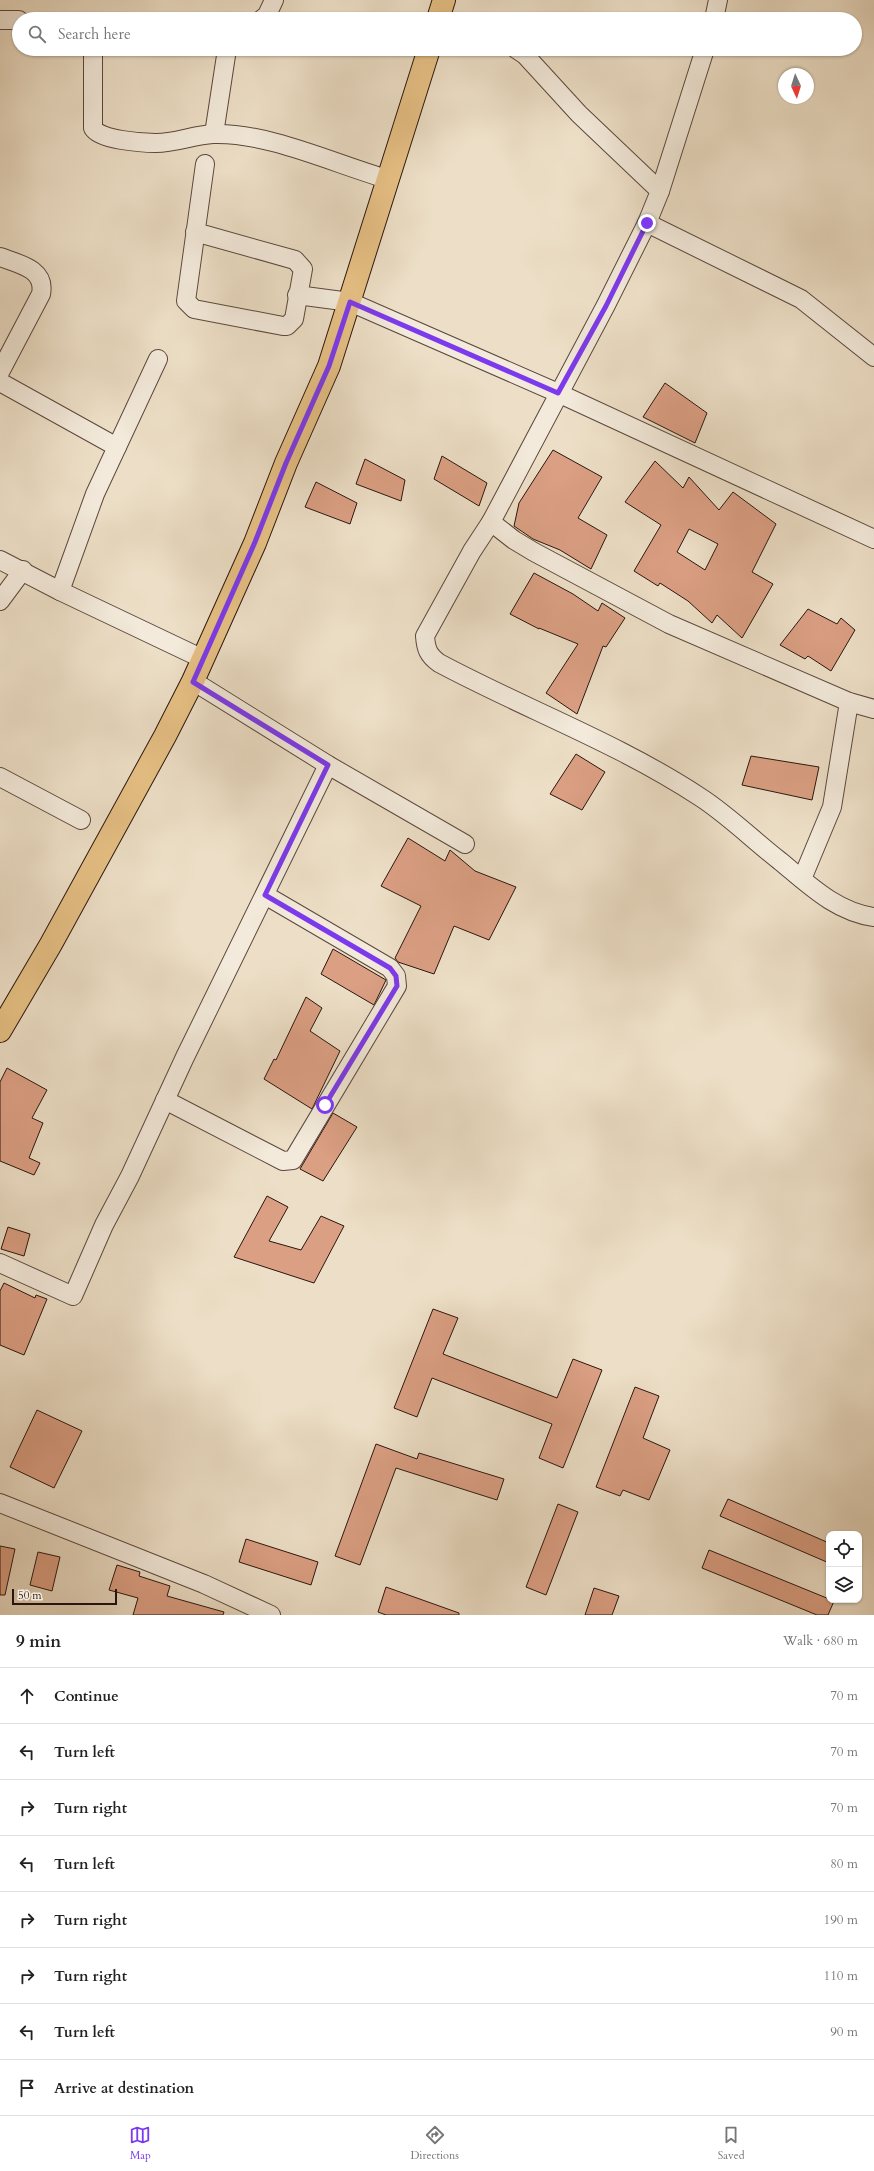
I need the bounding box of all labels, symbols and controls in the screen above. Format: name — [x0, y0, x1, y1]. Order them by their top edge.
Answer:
search box — [12, 12, 862, 56]
icon: search — [26, 23, 48, 45]
text: Search here — [58, 24, 131, 44]
north arrow — [778, 68, 814, 104]
route end — [638, 214, 656, 232]
route start — [316, 1096, 334, 1114]
map controls — [826, 1531, 862, 1603]
button: locate — [826, 1531, 862, 1567]
button: layers — [826, 1567, 862, 1603]
scale bar — [12, 1587, 117, 1606]
text: 50 m — [18, 1588, 42, 1603]
text: 9 min — [16, 1630, 61, 1653]
text: Walk · 680 m — [783, 1632, 858, 1650]
icon: ahead — [16, 1685, 38, 1707]
text: Continue — [54, 1686, 119, 1706]
text: 70 m — [830, 1687, 858, 1705]
icon: left — [16, 1741, 38, 1763]
text: Turn left — [54, 1742, 115, 1762]
text: 70 m — [830, 1743, 858, 1761]
icon: right — [16, 1797, 38, 1819]
text: Turn right — [54, 1798, 127, 1818]
text: 70 m — [830, 1799, 858, 1817]
icon: left — [16, 1853, 38, 1875]
text: Turn left — [54, 1854, 115, 1874]
text: 80 m — [830, 1855, 858, 1873]
icon: right — [16, 1909, 38, 1931]
text: Turn right — [54, 1910, 127, 1930]
text: 190 m — [824, 1911, 858, 1929]
icon: right — [16, 1965, 38, 1987]
text: Turn right — [54, 1966, 127, 1986]
text: 110 m — [824, 1967, 858, 1985]
icon: left — [16, 2021, 38, 2043]
text: Turn left — [54, 2022, 115, 2042]
text: 90 m — [830, 2023, 858, 2041]
icon: arrive — [16, 2077, 38, 2099]
text: Arrive at destination — [54, 2078, 194, 2098]
tab: Map — [129, 2124, 151, 2163]
tab: Directions — [410, 2124, 459, 2163]
tab: Saved — [718, 2124, 745, 2163]

